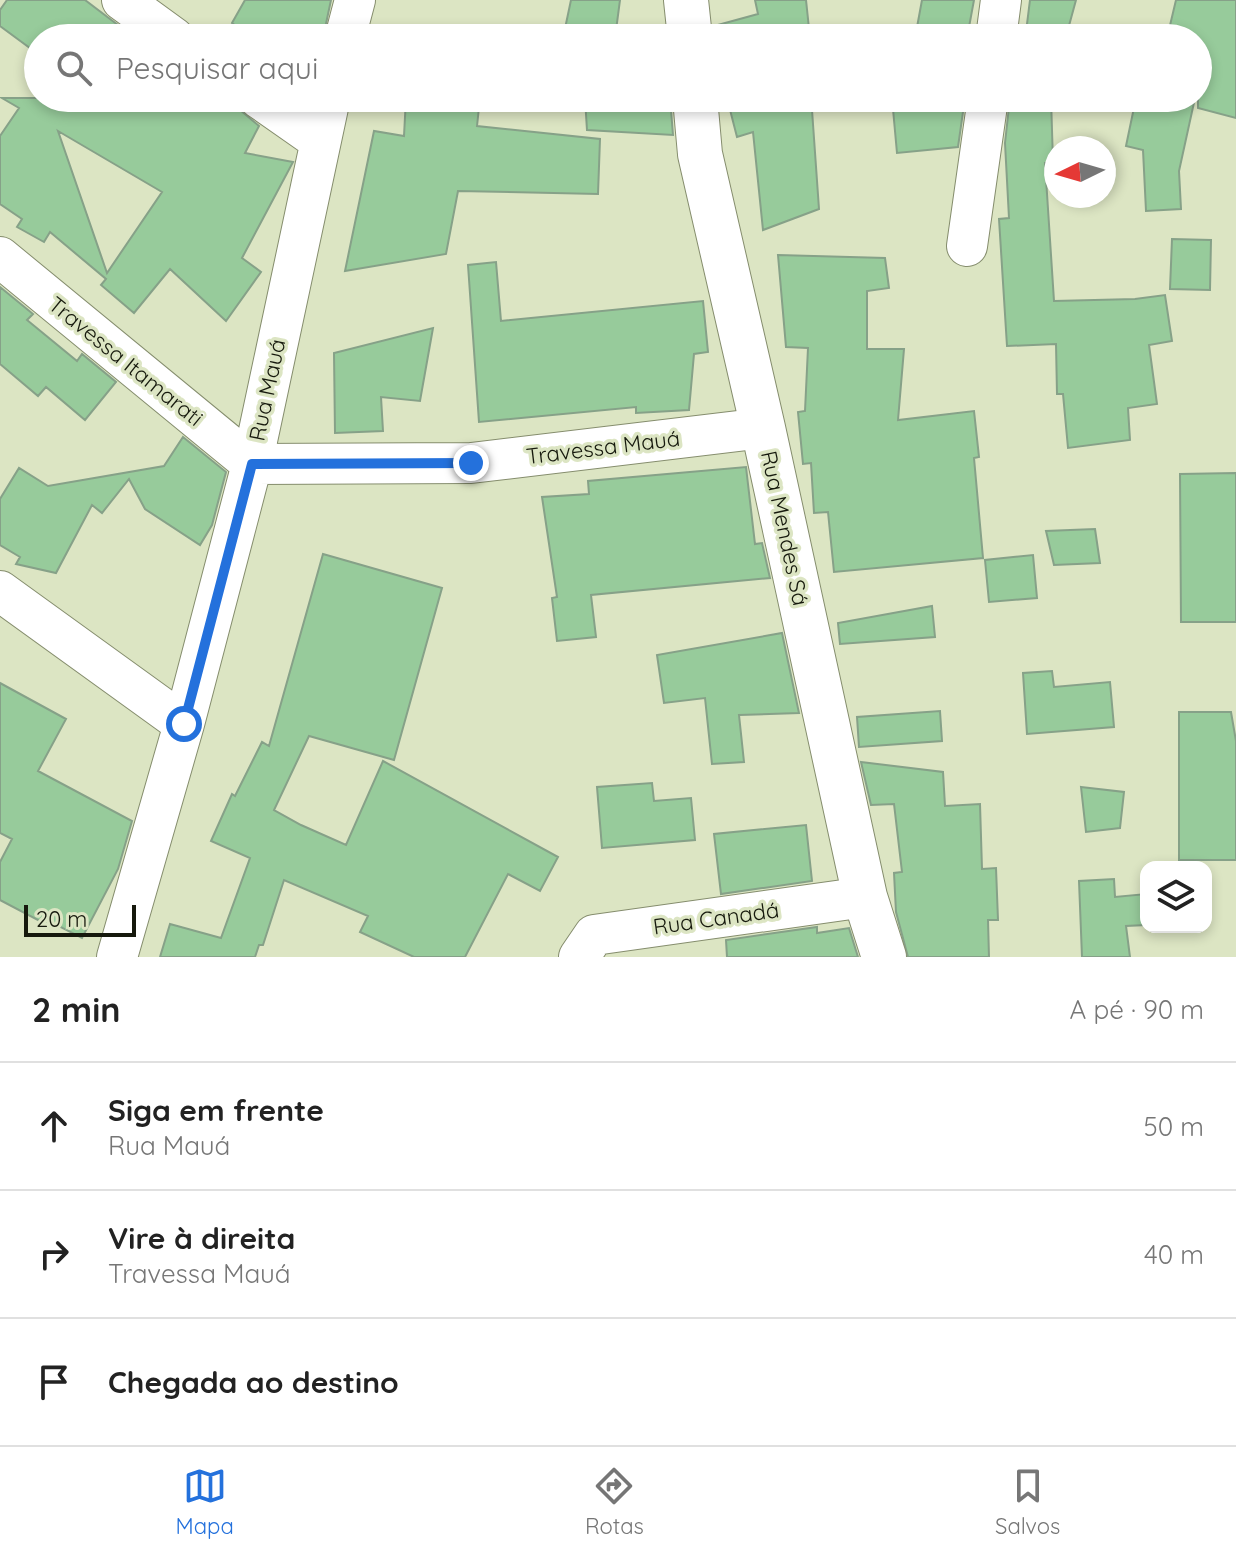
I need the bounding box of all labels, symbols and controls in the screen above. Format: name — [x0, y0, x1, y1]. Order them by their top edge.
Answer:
search box — [24, 24, 1212, 112]
icon: search — [52, 46, 96, 90]
text: Pesquisar aqui — [116, 49, 318, 87]
north arrow — [1044, 136, 1116, 208]
street label: Travessa Itamarati — [43, 290, 209, 432]
street label: Rua Mauá — [243, 336, 291, 444]
street label: Travessa Mauá — [525, 424, 681, 470]
route end — [453, 445, 489, 481]
street label: Rua Mendes Sá — [755, 448, 815, 608]
route start — [166, 706, 202, 742]
map controls — [1140, 861, 1212, 933]
button: layers — [1140, 861, 1212, 933]
street label: Rua Canadá — [651, 895, 781, 941]
scale bar — [24, 901, 136, 937]
text: 20 m — [36, 905, 87, 933]
text: 2 min — [32, 988, 121, 1031]
text: A pé · 90 m — [1070, 993, 1204, 1026]
text: Siga em frente — [108, 1091, 324, 1129]
icon: ahead — [32, 1104, 76, 1148]
text: 50 m — [1144, 1110, 1204, 1143]
text: Rua Mauá — [108, 1129, 230, 1162]
text: Vire à direita — [108, 1219, 295, 1257]
icon: right — [32, 1232, 76, 1276]
text: 40 m — [1144, 1238, 1204, 1271]
text: Travessa Mauá — [108, 1257, 291, 1290]
icon: arrive — [32, 1360, 76, 1404]
text: Chegada ao destino — [108, 1363, 399, 1401]
tab: Mapa — [176, 1464, 234, 1540]
tab: Rotas — [585, 1464, 644, 1540]
tab: Salvos — [995, 1464, 1060, 1540]

